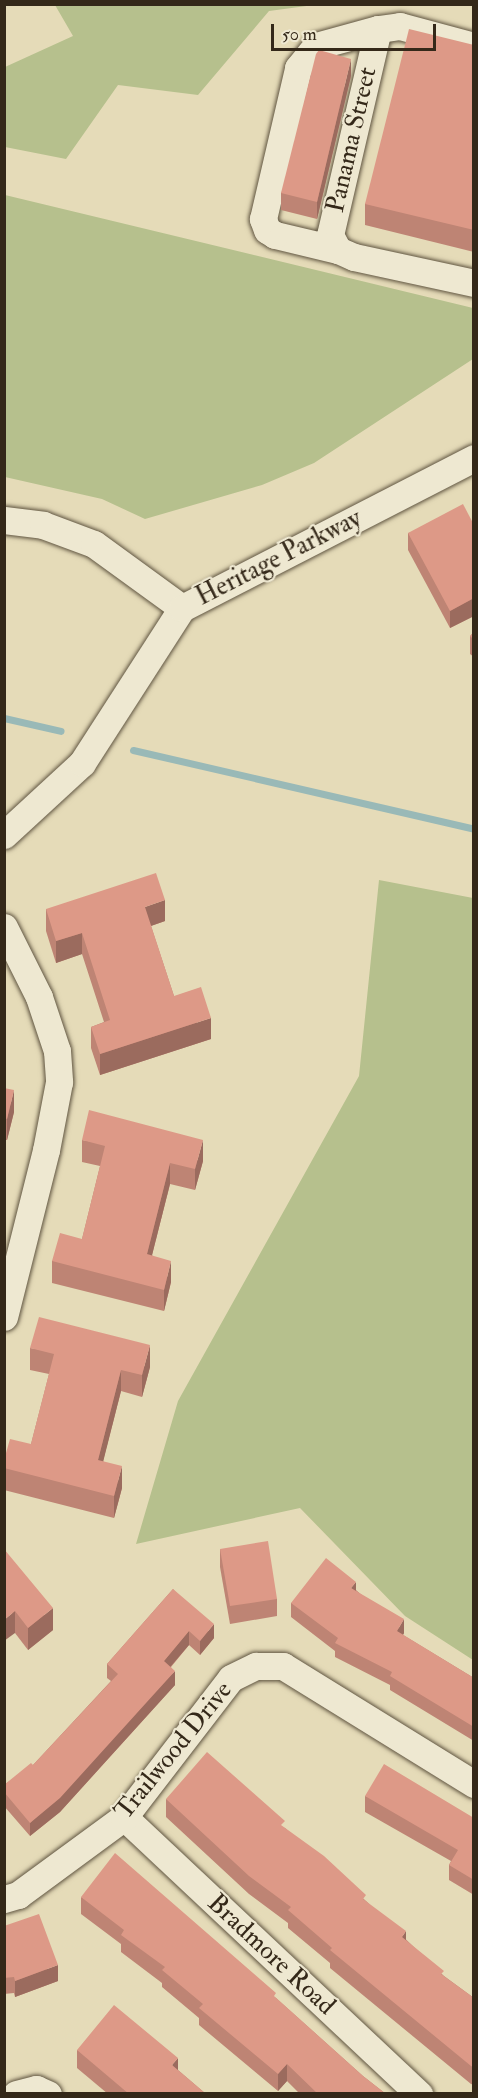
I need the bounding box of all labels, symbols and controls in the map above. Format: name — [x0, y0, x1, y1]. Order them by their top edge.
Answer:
scale bar — [274, 12, 439, 50]
text: 50 m — [282, 23, 317, 46]
street label: Panama Street — [320, 64, 384, 216]
street label: Heritage Parkway — [191, 503, 367, 613]
street label: Trailwood Drive — [109, 1676, 239, 1826]
street label: Bradmore Road — [201, 1888, 341, 2022]

